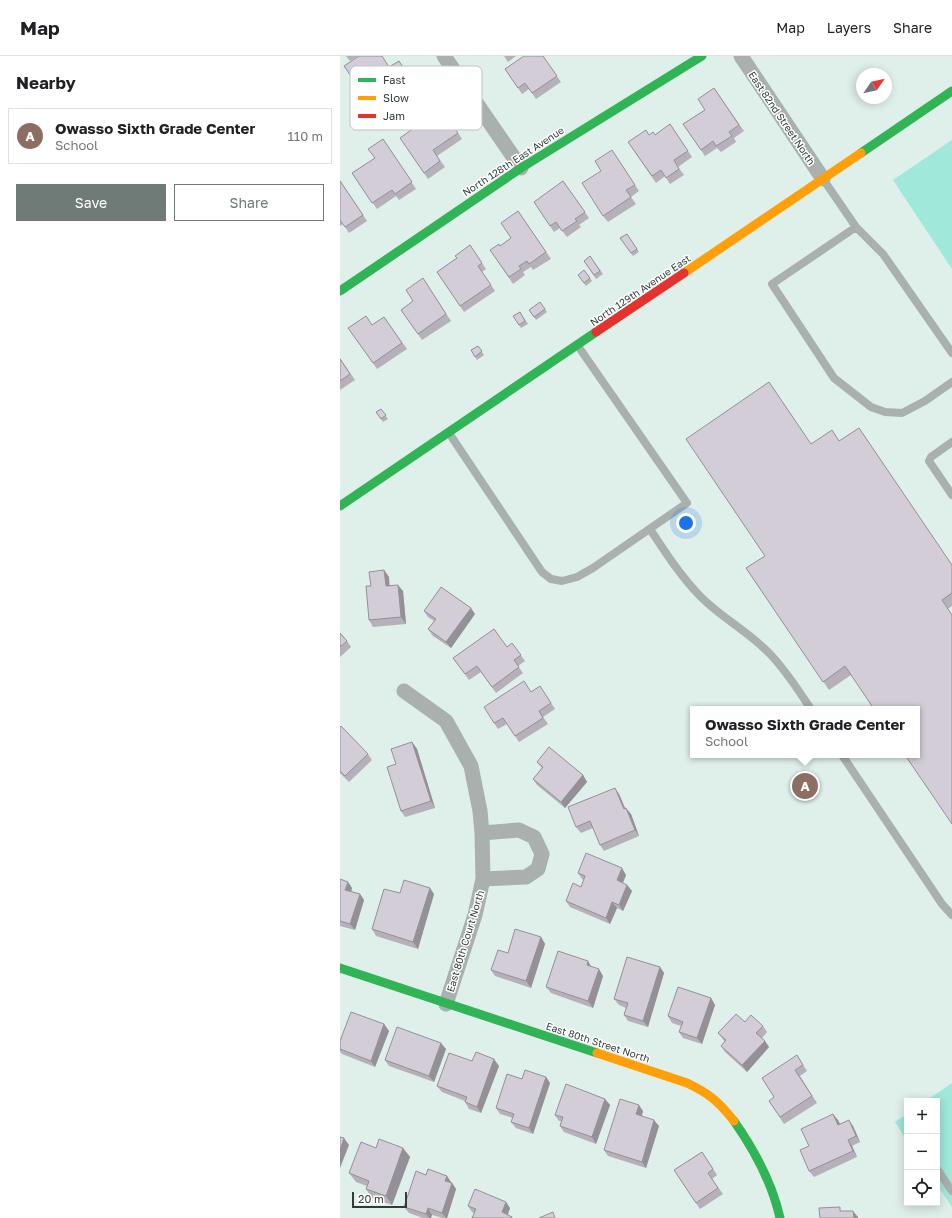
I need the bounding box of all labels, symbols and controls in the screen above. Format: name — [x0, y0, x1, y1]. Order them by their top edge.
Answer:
text: Map — [20, 16, 60, 39]
text: Map — [776, 19, 805, 36]
text: Layers — [827, 19, 871, 36]
text: Share — [893, 19, 932, 36]
legend — [350, 66, 482, 130]
north arrow — [856, 68, 892, 104]
street label: East 82nd Street North — [746, 69, 818, 167]
text: Nearby — [16, 72, 76, 93]
text: Fast — [383, 73, 406, 86]
text: Slow — [383, 91, 409, 104]
text: Jam — [383, 109, 405, 122]
text: Owasso Sixth Grade Center — [55, 119, 255, 137]
street label: North 128th East Avenue — [460, 124, 566, 198]
text: A — [25, 128, 35, 144]
text: 110 m — [288, 128, 323, 144]
text: School — [55, 137, 98, 153]
button: Save — [16, 184, 166, 221]
button: Share — [174, 184, 324, 221]
street label: North 129th Avenue East — [588, 252, 692, 328]
your location — [676, 513, 696, 533]
popup — [690, 706, 920, 758]
text: Owasso Sixth Grade Center — [705, 715, 905, 733]
text: School — [705, 733, 748, 749]
pin: A — [792, 771, 818, 801]
street label: East 80th Court North — [444, 889, 486, 993]
street label: East 80th Street North — [545, 1020, 651, 1064]
map controls — [904, 1098, 940, 1206]
button: + — [904, 1098, 940, 1134]
button: − — [904, 1134, 940, 1170]
button: locate — [904, 1170, 940, 1206]
scale bar — [352, 1190, 407, 1209]
text: 20 m — [358, 1192, 384, 1205]

